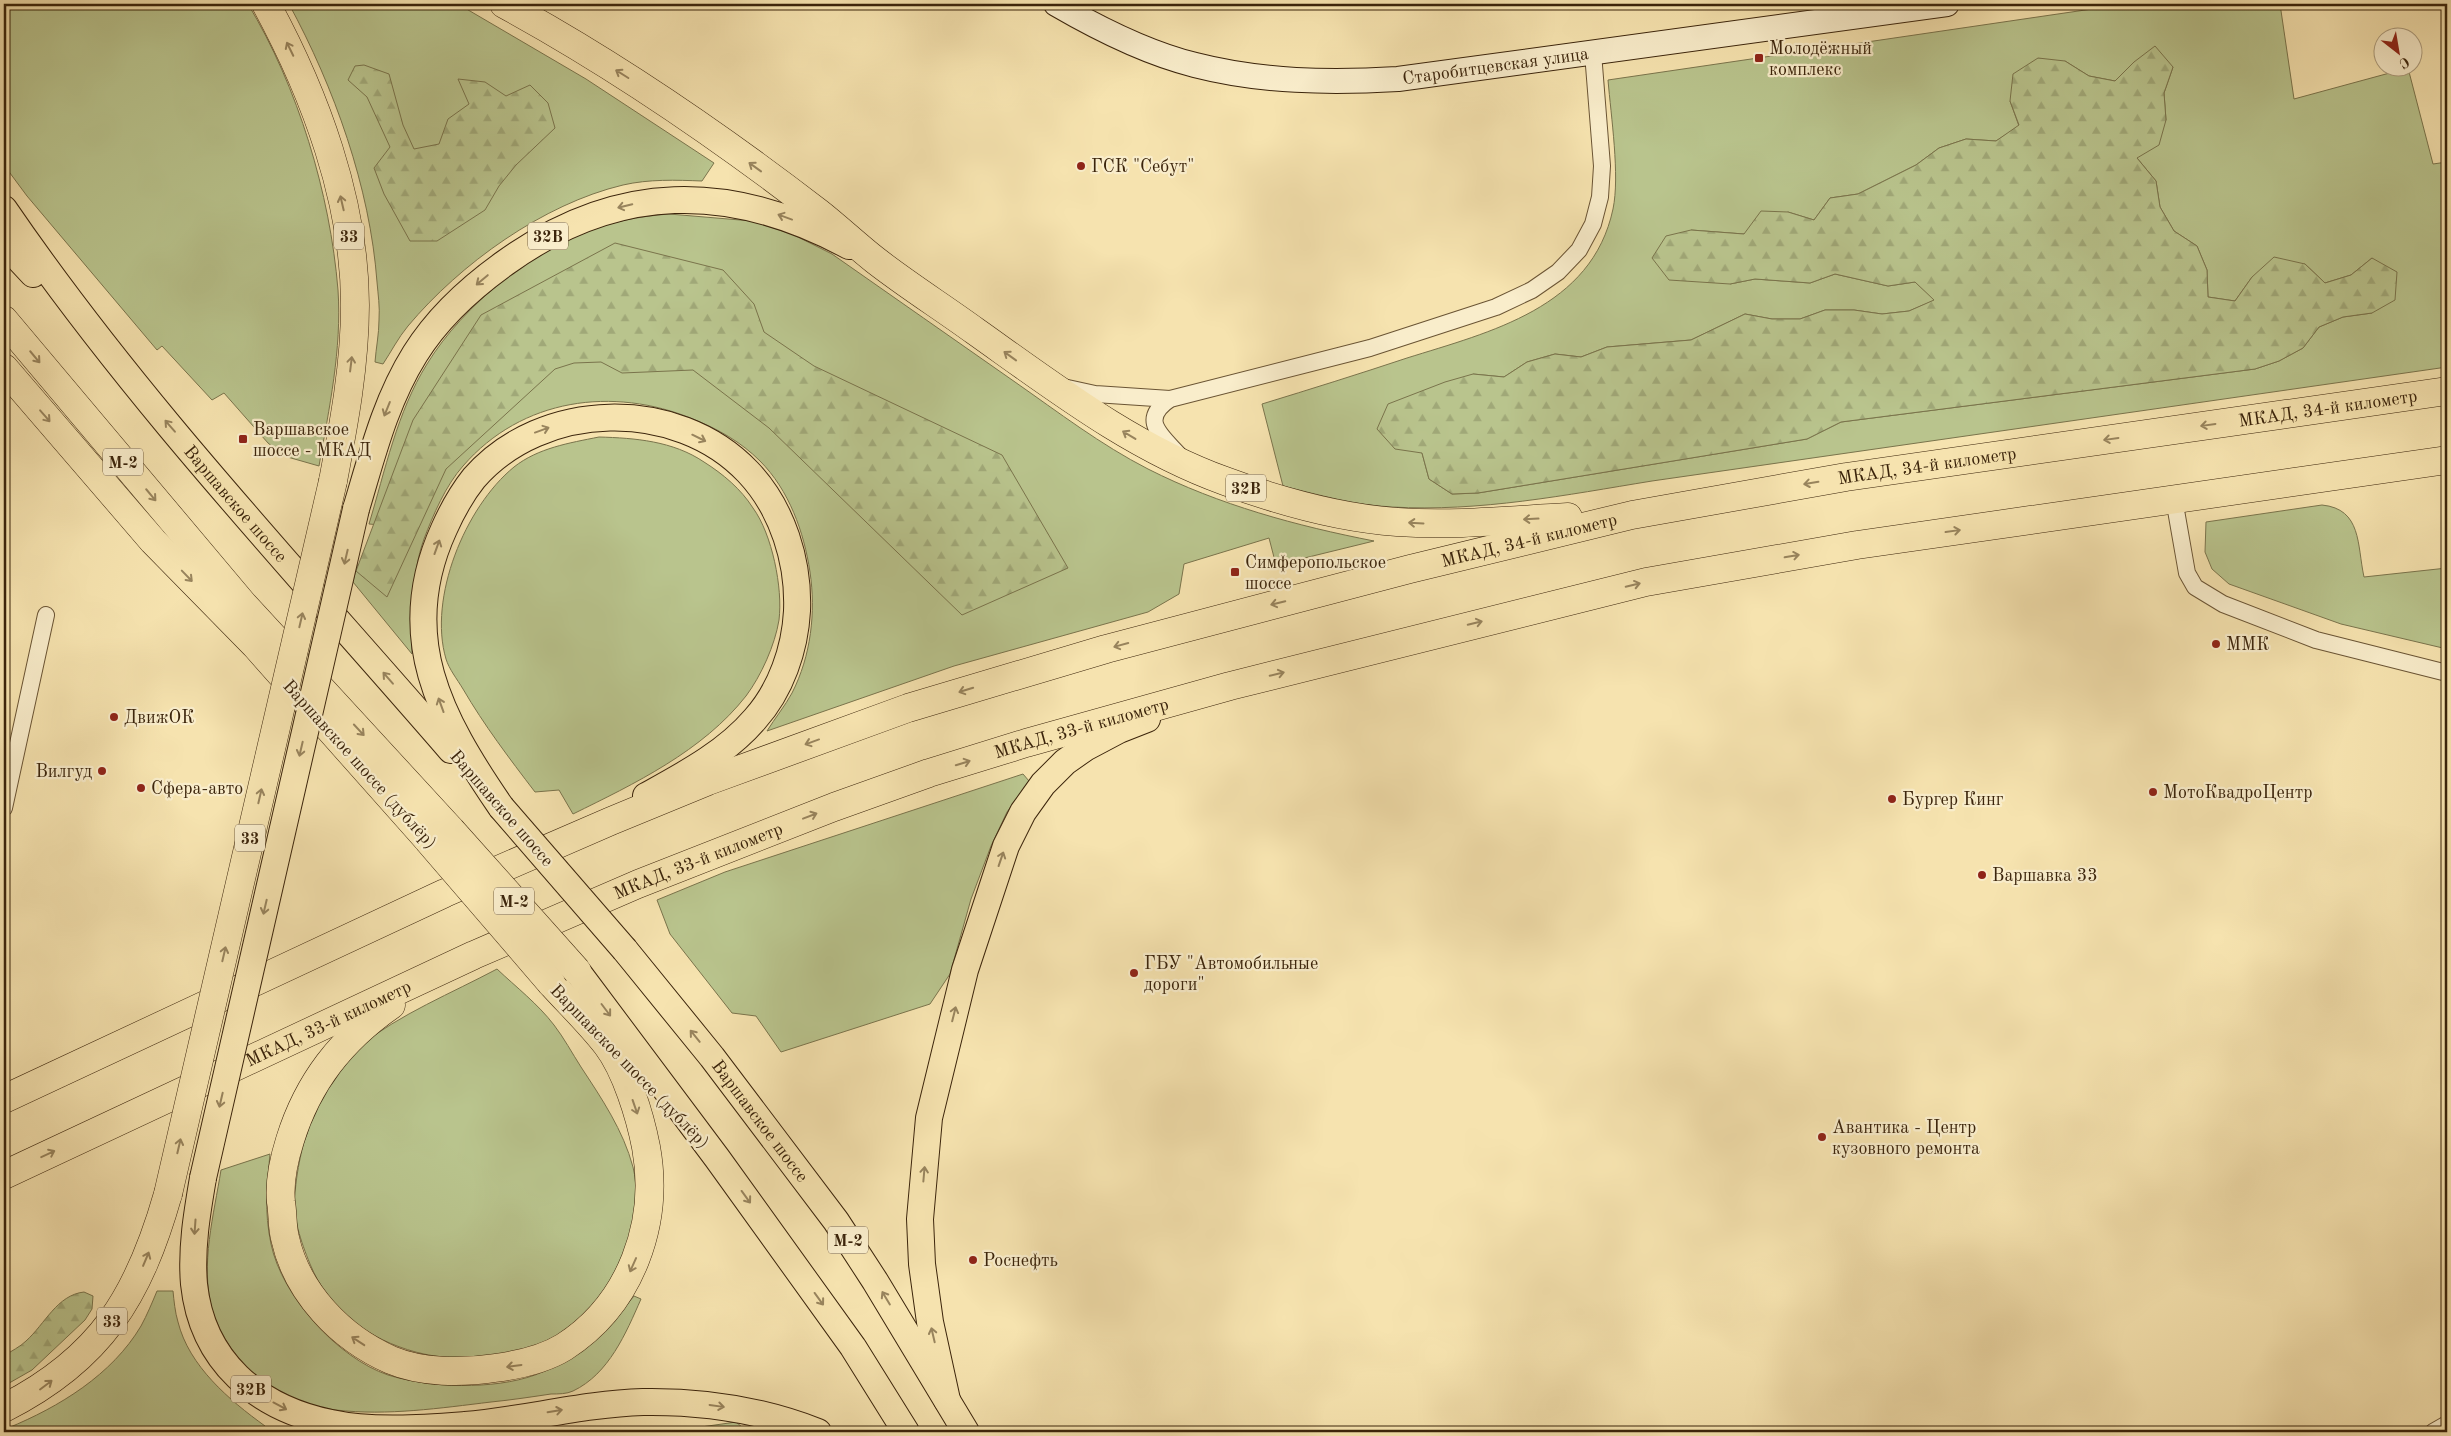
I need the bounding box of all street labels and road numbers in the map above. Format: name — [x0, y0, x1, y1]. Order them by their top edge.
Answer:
street label: Старобитцевская улица — [1401, 45, 1590, 88]
road number: 33 — [334, 222, 364, 250]
road number: 32B — [528, 222, 568, 250]
street label: МКАД, 34-й километр — [2237, 387, 2419, 431]
street label: Варшавское шоссе — [180, 442, 290, 566]
street label: МКАД, 34-й километр — [1836, 445, 2018, 488]
road number: М-2 — [103, 448, 143, 476]
road number: 32B — [1226, 474, 1266, 502]
street label: МКАД, 34-й километр — [1440, 511, 1619, 571]
street label: Варшавское шоссе (дублёр) — [279, 676, 440, 852]
street label: МКАД, 33-й километр — [992, 696, 1171, 762]
street label: Варшавское шоссе — [446, 747, 556, 870]
street label: МКАД, 33-й километр — [611, 820, 786, 903]
road number: 33 — [235, 824, 265, 851]
road number: М-2 — [494, 888, 534, 914]
street label: МКАД, 33-й километр — [243, 978, 414, 1071]
street label: Варшавское шоссе (дублёр) — [546, 981, 713, 1152]
street label: Варшавское шоссе — [708, 1057, 811, 1186]
road number: М-2 — [828, 1226, 868, 1254]
road number: 33 — [97, 1308, 127, 1334]
road number: 32B — [231, 1376, 271, 1402]

